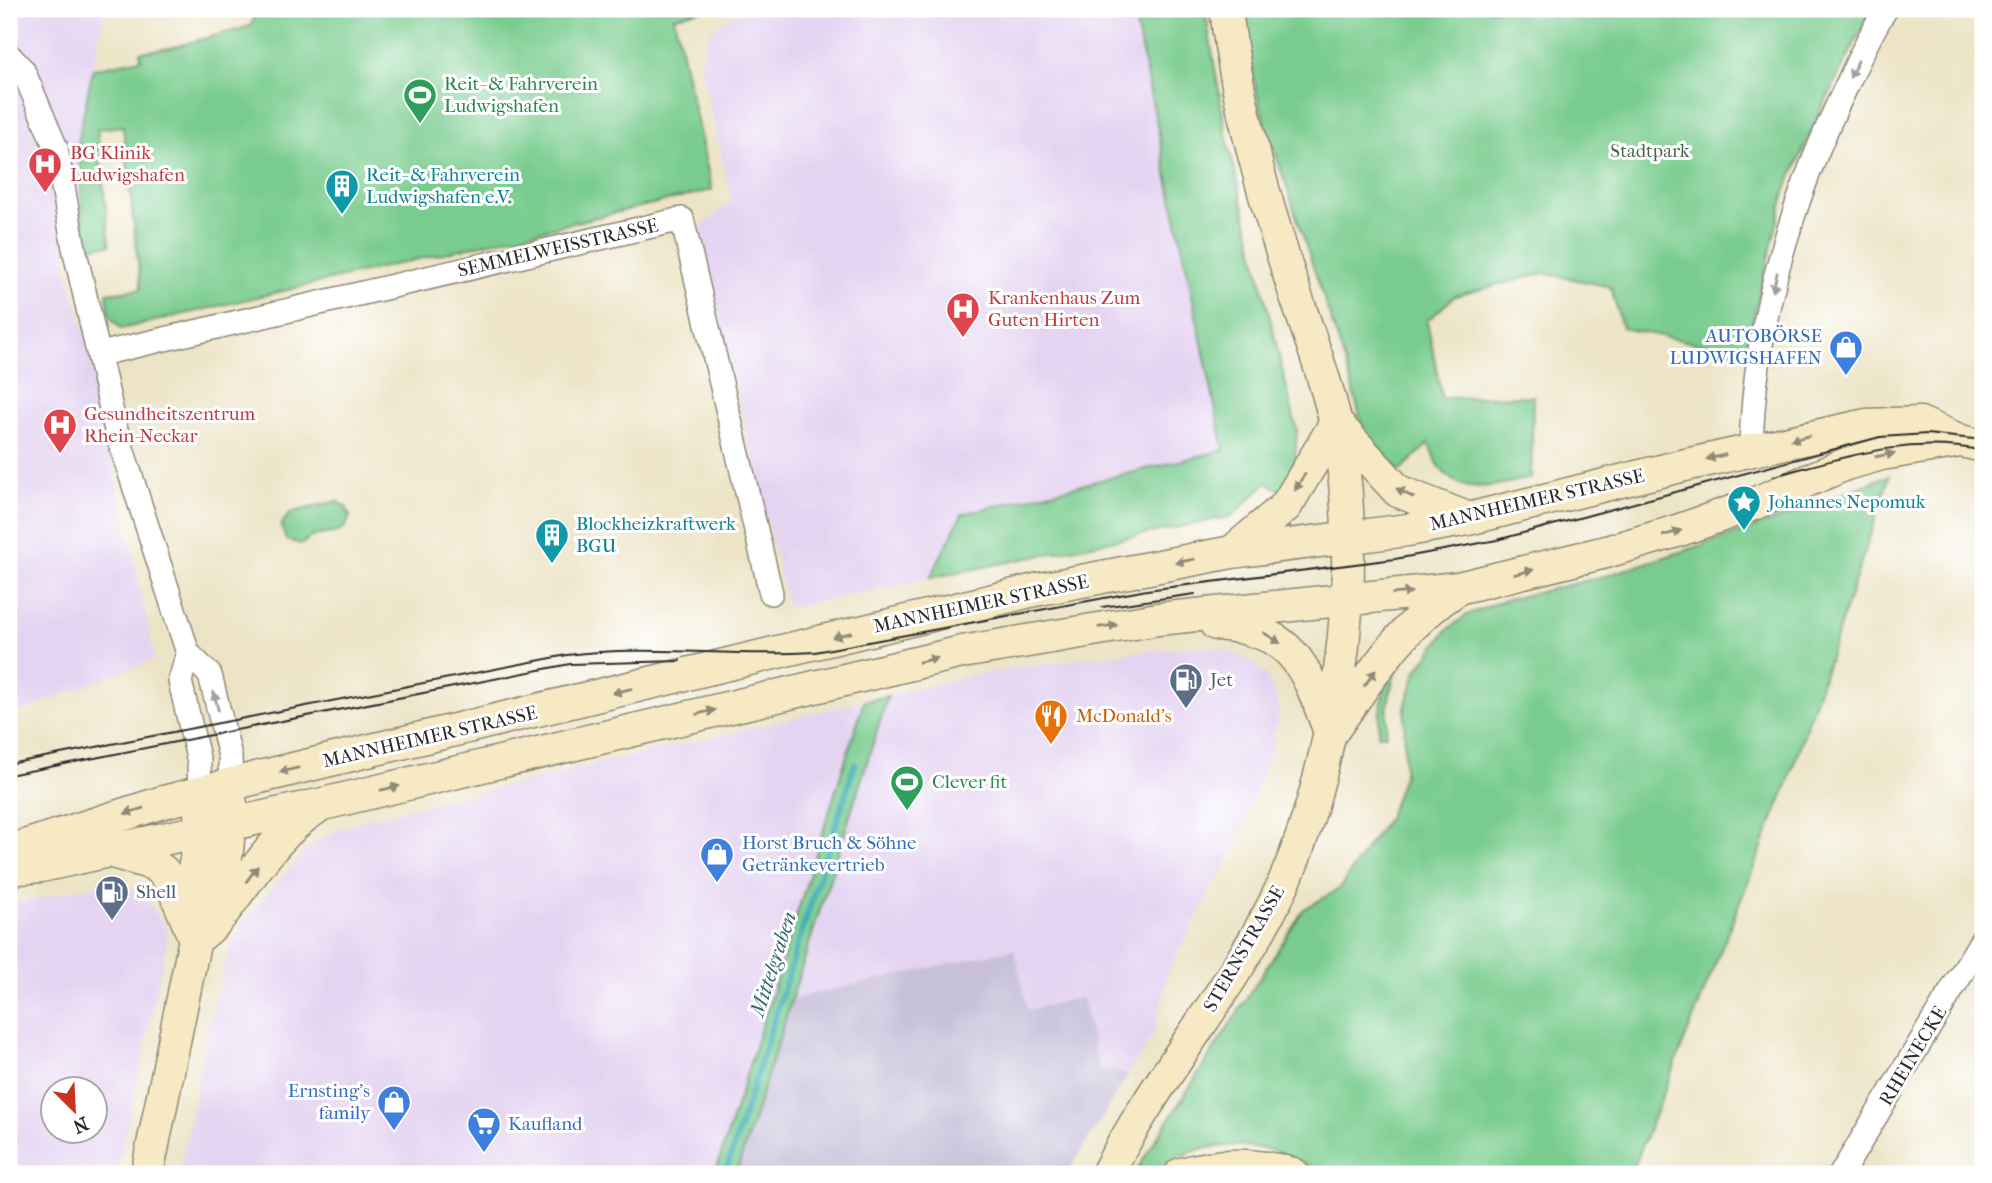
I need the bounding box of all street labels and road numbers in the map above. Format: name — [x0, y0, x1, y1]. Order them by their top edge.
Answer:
street label: SEMMELWEISSTRASSE — [456, 214, 661, 282]
street label: MANNHEIMER STRASSE — [1428, 465, 1647, 535]
street label: MANNHEIMER STRASSE — [871, 570, 1091, 638]
street label: MANNHEIMER STRASSE — [321, 702, 540, 772]
street label: STERNSTRASSE — [1199, 882, 1289, 1016]
street label: RHEINECKE — [1875, 1002, 1951, 1110]

